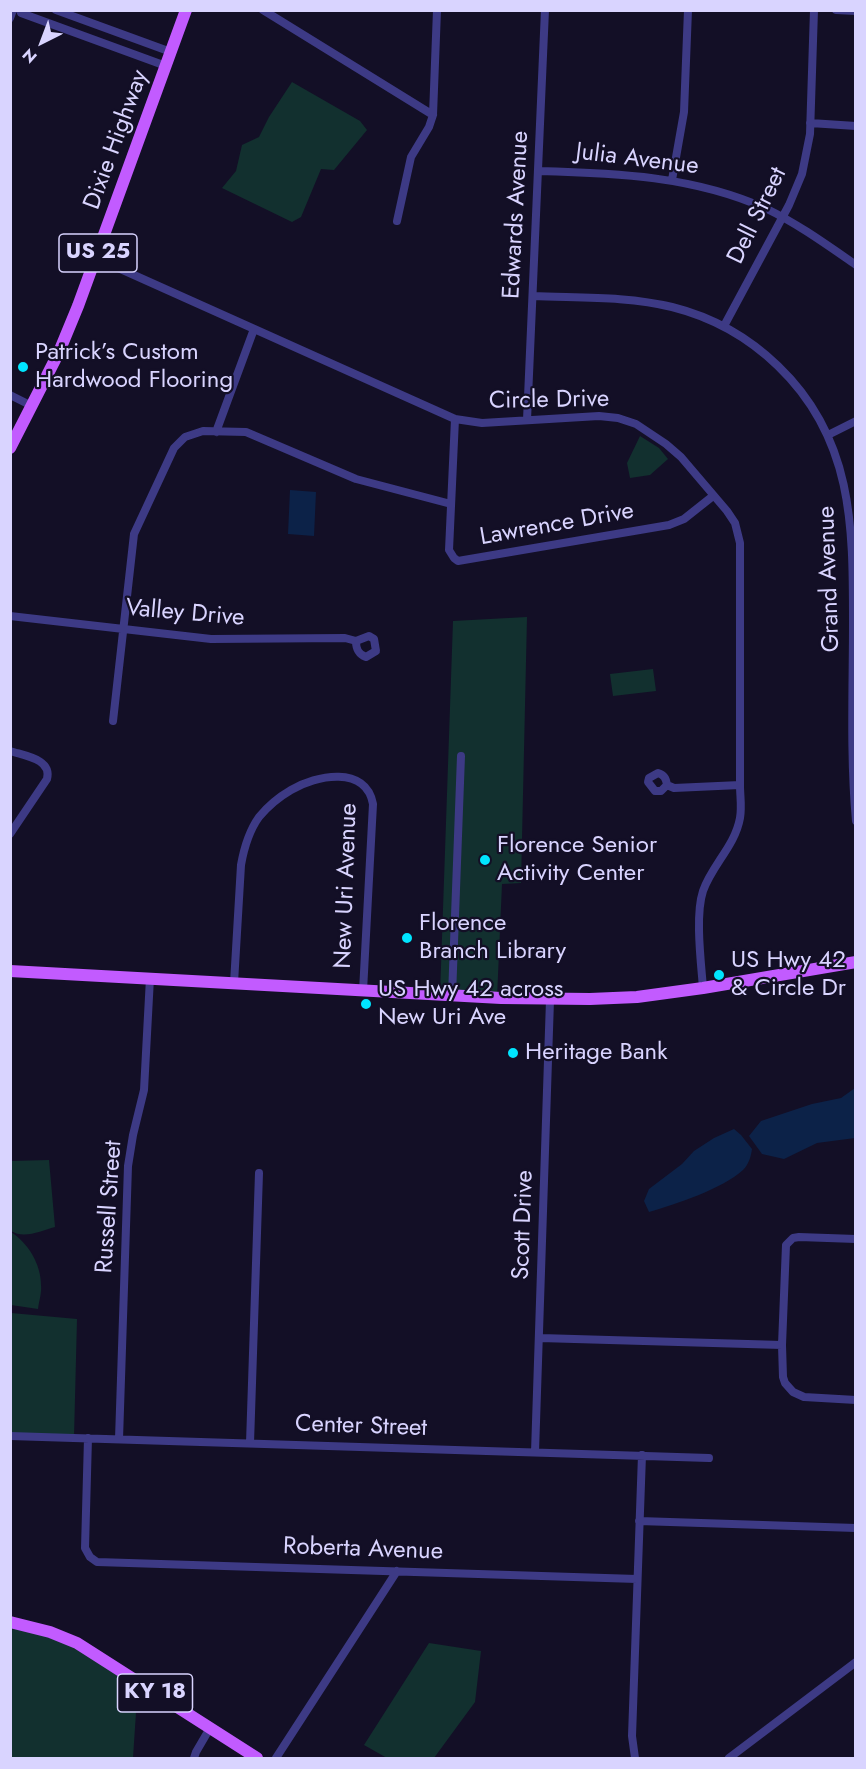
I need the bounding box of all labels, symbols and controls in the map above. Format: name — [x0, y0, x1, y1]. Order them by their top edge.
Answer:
north arrow — [12, 12, 72, 72]
text: N — [17, 43, 42, 69]
street label: Dixie Highway — [78, 66, 156, 214]
street label: Edwards Avenue — [498, 130, 536, 300]
street label: Julia Avenue — [574, 138, 700, 182]
street label: Dell Street — [722, 163, 794, 269]
road number: US 25 — [59, 234, 137, 272]
place label: Patrick’s Custom Hardwood Flooring — [35, 339, 233, 395]
marker: Patrick’s Custom Hardwood Flooring — [16, 360, 30, 374]
street label: Circle Drive — [489, 386, 609, 416]
street label: Lawrence Drive — [478, 497, 636, 553]
street label: Grand Avenue — [813, 505, 847, 653]
street label: Valley Drive — [124, 594, 246, 634]
street label: New Uri Avenue — [330, 803, 364, 969]
place label: Florence Senior Activity Center — [497, 832, 657, 888]
marker: Florence Senior Activity Center — [478, 853, 492, 867]
place label: Florence Branch Library — [419, 910, 566, 966]
marker: Florence Branch Library — [400, 931, 414, 945]
place label: US Hwy 42 & Circle Dr — [731, 947, 846, 1003]
marker: US Hwy 42 & Circle Dr — [712, 968, 726, 982]
place label: US Hwy 42 across New Uri Ave — [378, 976, 564, 1032]
marker: US Hwy 42 across New Uri Ave — [359, 997, 373, 1011]
place label: Heritage Bank — [525, 1039, 668, 1067]
marker: Heritage Bank — [506, 1046, 520, 1060]
street label: Russell Street — [91, 1140, 129, 1274]
street label: Scott Drive — [508, 1170, 540, 1280]
street label: Center Street — [294, 1410, 428, 1444]
street label: Roberta Avenue — [283, 1533, 443, 1567]
road number: KY 18 — [118, 1674, 192, 1712]

